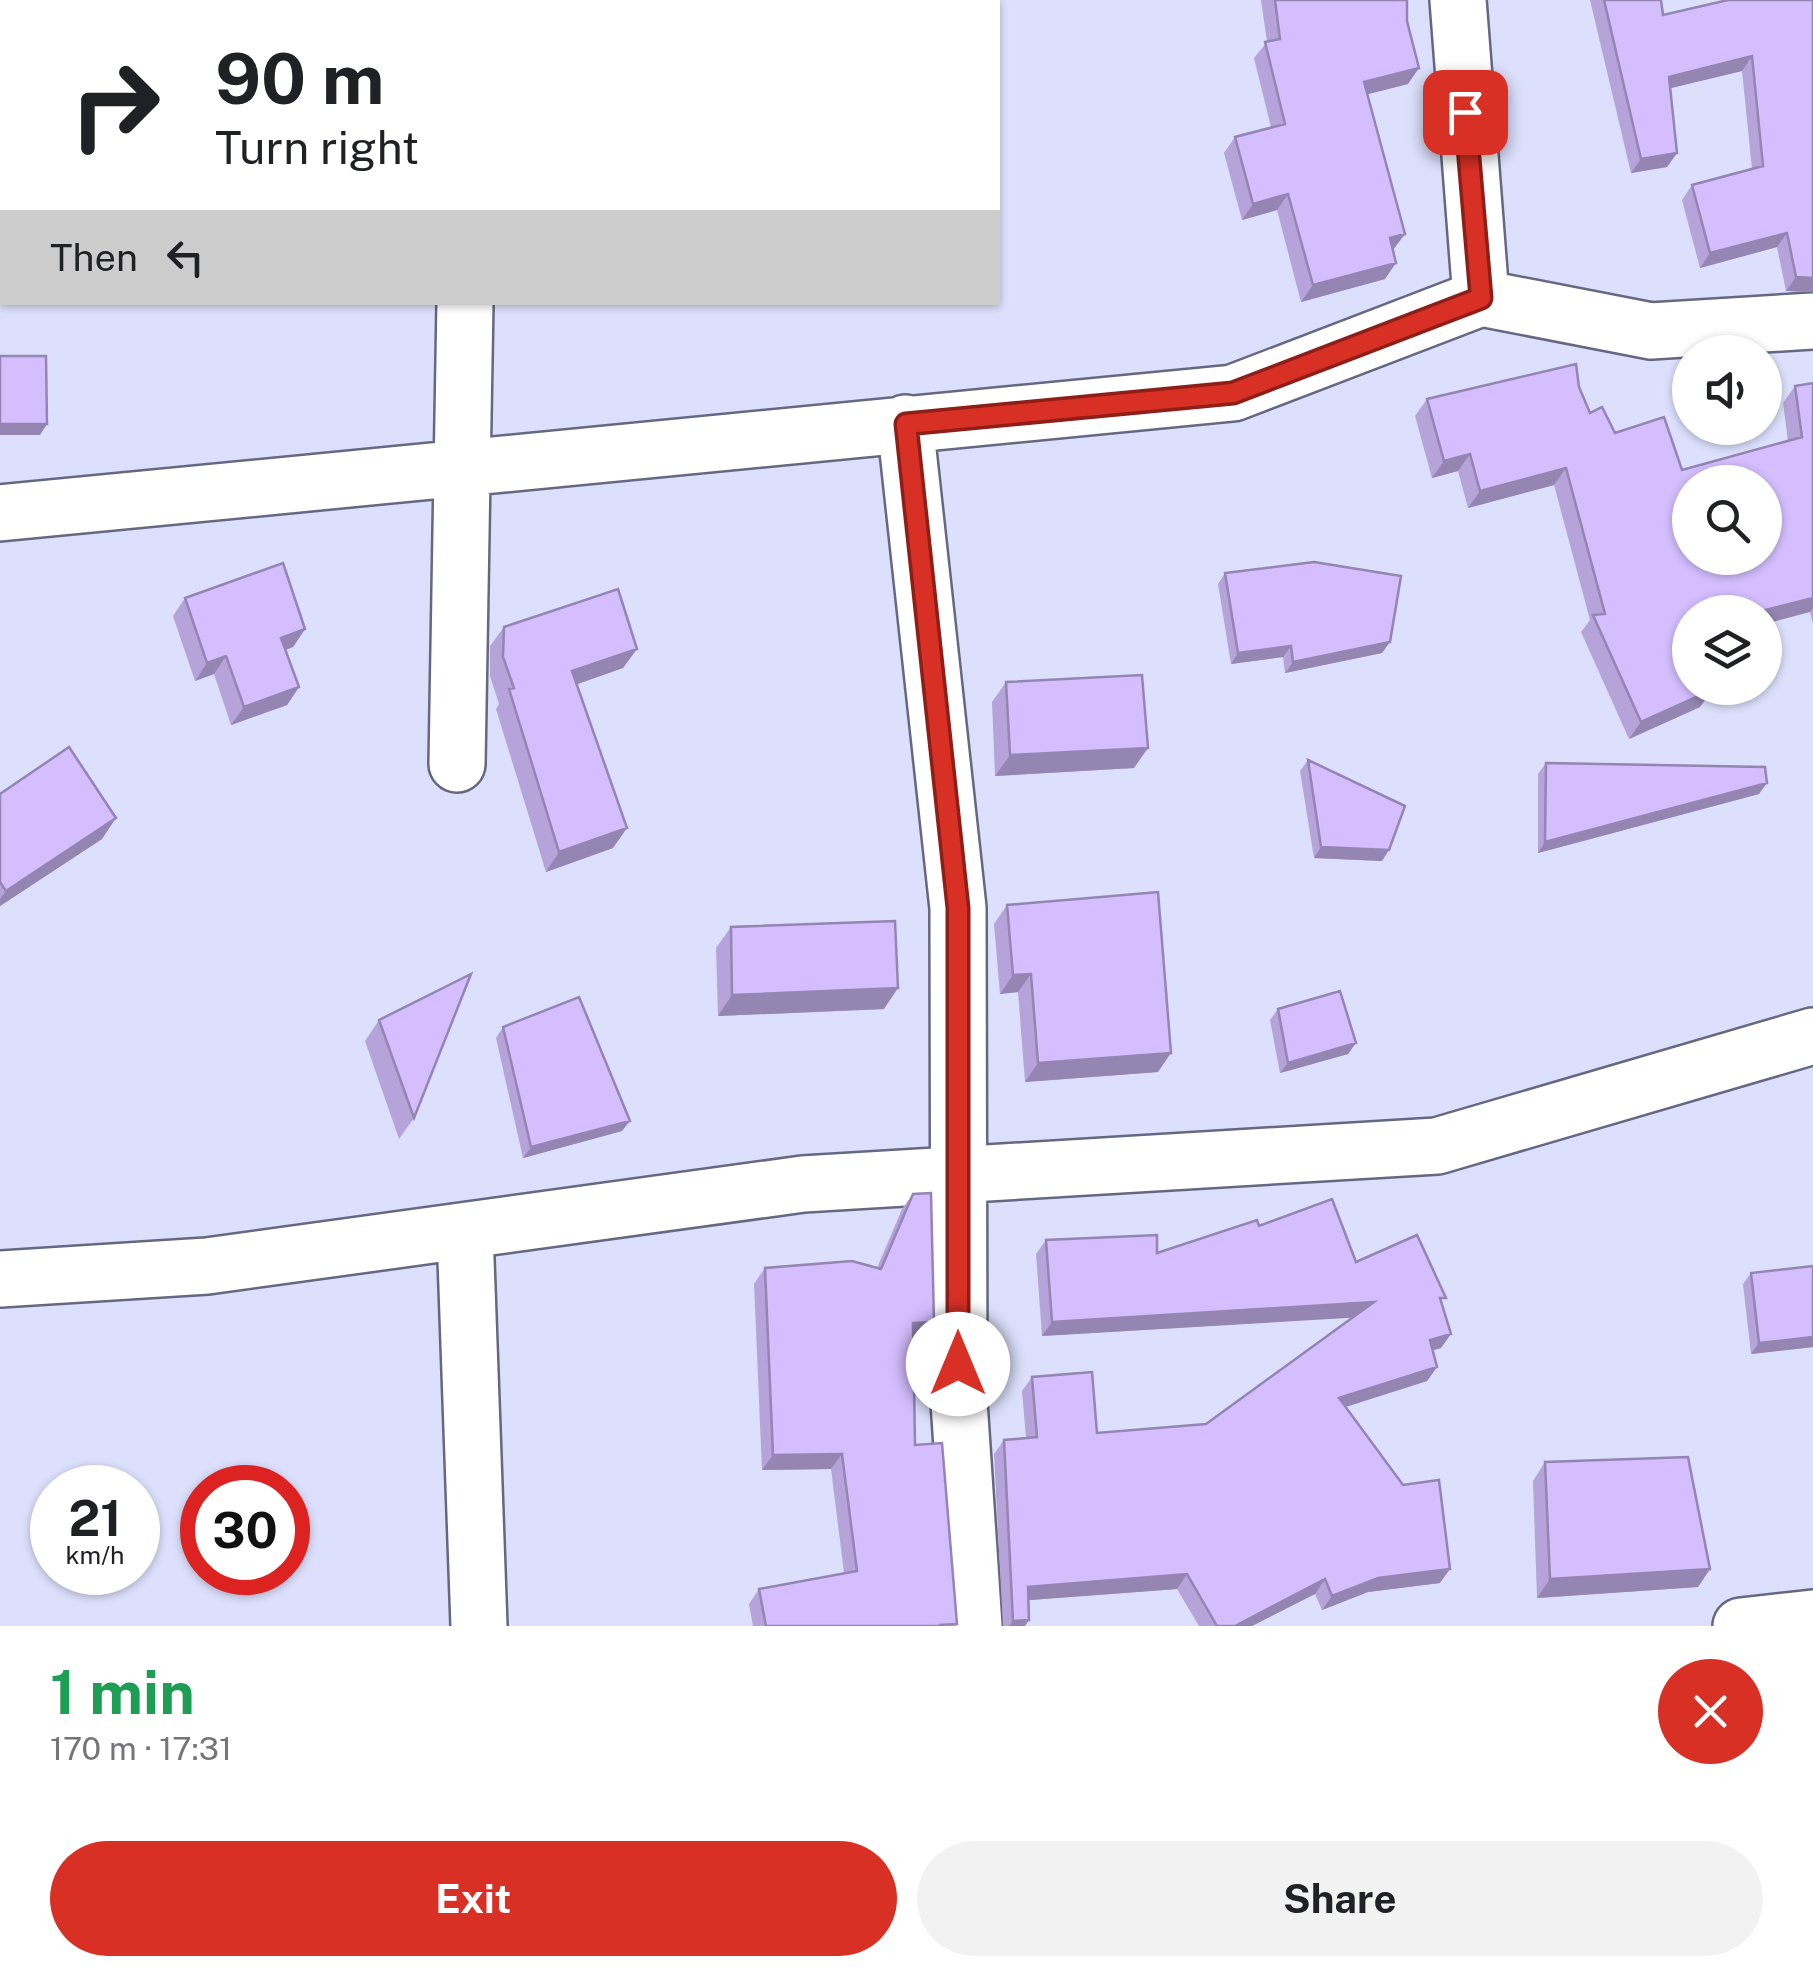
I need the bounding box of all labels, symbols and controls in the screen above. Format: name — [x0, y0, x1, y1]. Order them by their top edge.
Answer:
text: 90 m — [215, 37, 385, 120]
icon: right — [50, 40, 180, 170]
pin — [1423, 70, 1508, 155]
icon: arrive — [1438, 85, 1493, 140]
text: Turn right — [215, 121, 419, 174]
icon: left — [158, 230, 213, 285]
text: Then — [50, 235, 138, 280]
map controls — [1672, 335, 1782, 705]
button: sound — [1672, 335, 1782, 445]
button: search — [1672, 465, 1782, 575]
button: layers — [1672, 595, 1782, 705]
position arrow — [906, 1312, 1010, 1416]
speed limit sign: 30 — [180, 1465, 310, 1595]
text: 21 — [68, 1488, 122, 1547]
text: km/h — [66, 1540, 124, 1570]
text: 1 min — [50, 1657, 195, 1728]
button: close — [1658, 1659, 1763, 1764]
text: 170 m · 17:31 — [50, 1730, 232, 1767]
button: Exit — [50, 1841, 897, 1956]
button: Share — [917, 1841, 1763, 1956]

